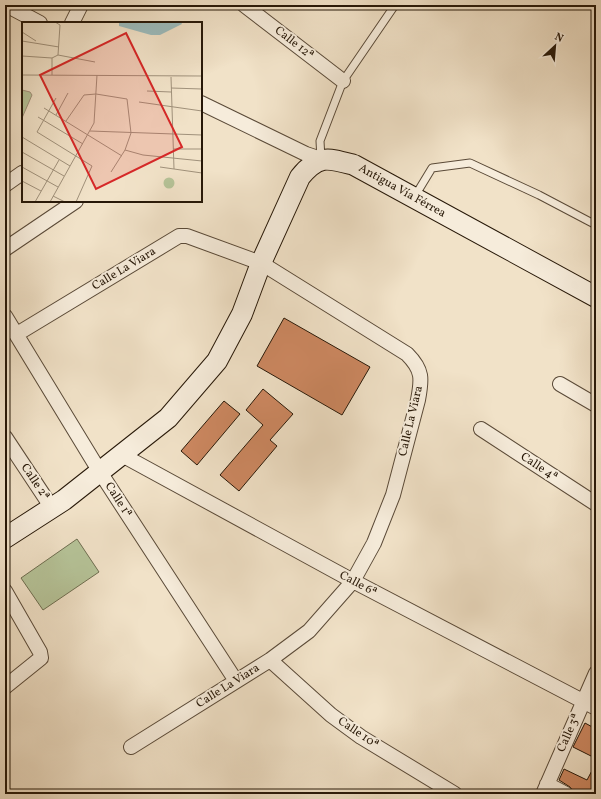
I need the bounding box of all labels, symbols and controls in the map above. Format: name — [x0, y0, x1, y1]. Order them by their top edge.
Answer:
inset map — [22, 22, 202, 202]
street label: Calle 12ª — [271, 23, 317, 63]
north arrow — [535, 26, 575, 66]
text: N — [552, 30, 566, 47]
street label: Antigua Vía Férrea — [356, 160, 448, 222]
street label: Calle La Viara — [89, 244, 159, 294]
street label: Calle La Viara — [395, 384, 427, 458]
street label: Calle 4ª — [517, 449, 561, 485]
street label: Calle 2ª — [17, 461, 53, 503]
street label: Calle 1ª — [101, 479, 135, 521]
street label: Calle 6ª — [336, 567, 380, 601]
street label: Calle La Viara — [193, 660, 263, 712]
street label: Calle 3ª — [553, 711, 585, 755]
street label: Calle 10ª — [334, 713, 382, 753]

